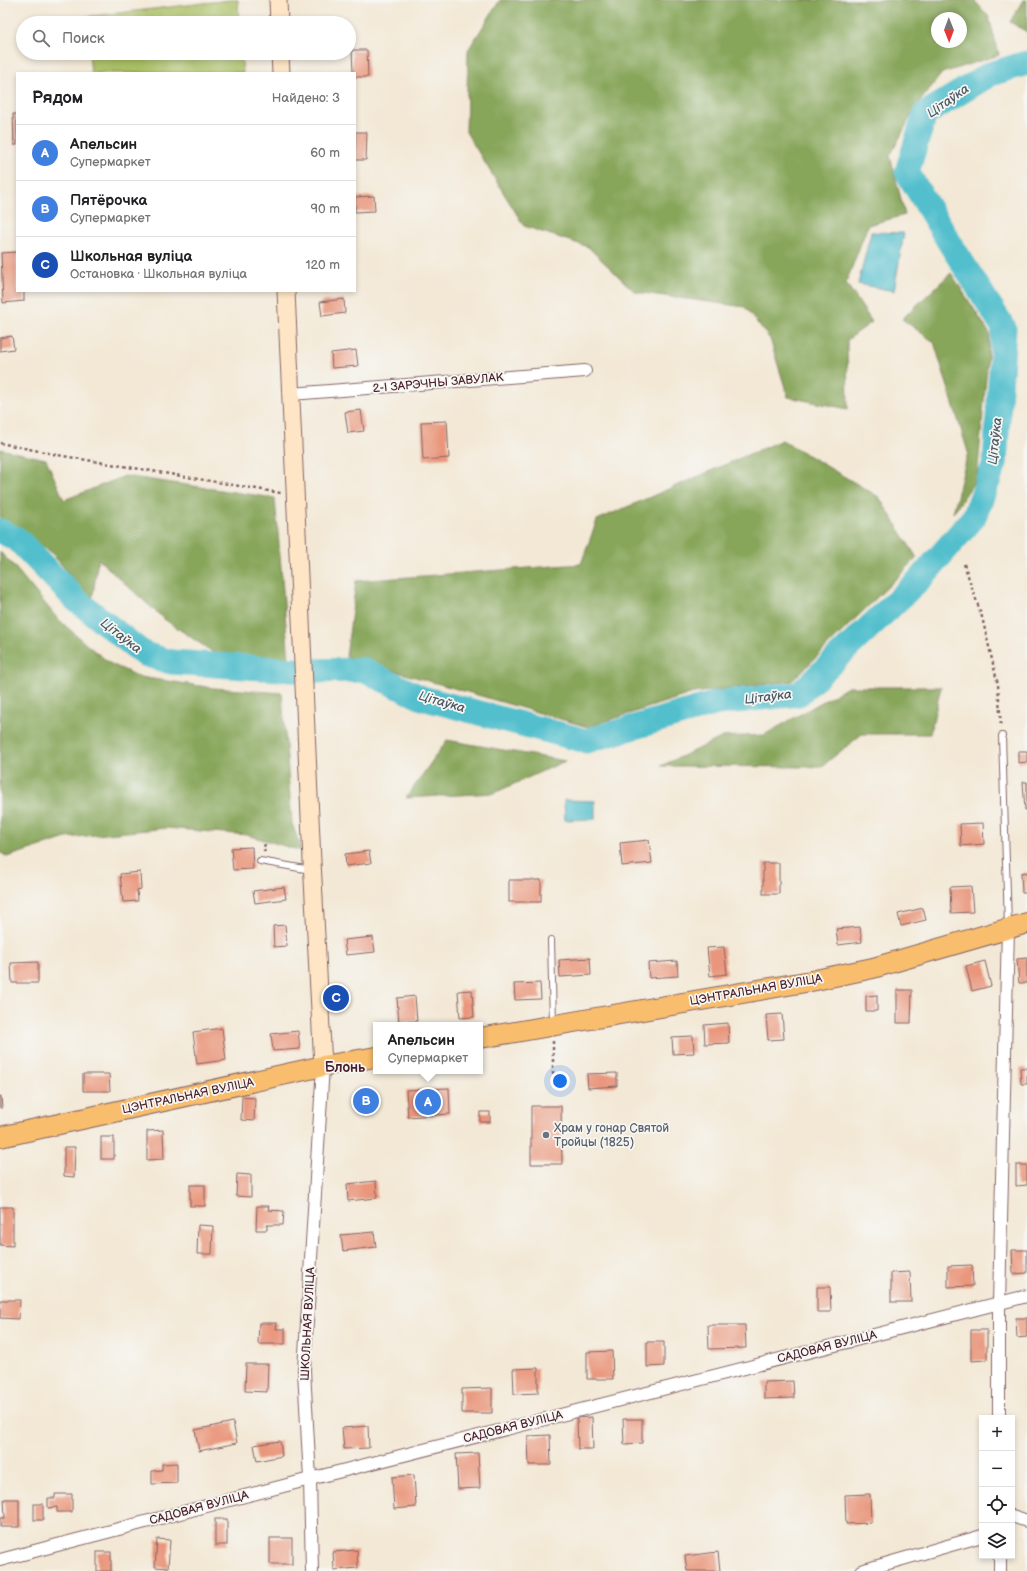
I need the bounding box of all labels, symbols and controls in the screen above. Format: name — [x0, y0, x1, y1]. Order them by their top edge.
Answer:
north arrow — [931, 12, 967, 48]
search box — [16, 16, 356, 60]
icon: search — [30, 27, 52, 49]
text: Поиск — [62, 29, 105, 48]
water label: Цітаўка — [924, 81, 972, 121]
text: Рядом — [32, 88, 83, 108]
text: Найдено: 3 — [272, 90, 340, 106]
text: Апельсин — [70, 135, 137, 154]
text: A — [41, 145, 49, 161]
text: 60 m — [310, 145, 340, 161]
text: Супермаркет — [70, 154, 151, 170]
text: Пятёрочка — [70, 191, 147, 210]
text: B — [40, 201, 50, 217]
text: 90 m — [311, 201, 340, 217]
text: Супермаркет — [70, 210, 151, 226]
text: Школьная вуліца — [70, 247, 192, 266]
text: C — [40, 257, 50, 273]
text: 120 m — [305, 257, 340, 273]
text: Остановка · Школьная вуліца — [70, 266, 247, 282]
street label: 2-І ЗАРЭЧНЫ ЗАВУЛАК — [372, 370, 504, 396]
water label: Цітаўка — [985, 416, 1005, 465]
water label: Цітаўка — [97, 615, 145, 657]
water label: Цітаўка — [743, 686, 793, 708]
water label: Цітаўка — [417, 688, 467, 716]
street label: ЦЭНТРАЛЬНАЯ ВУЛІЦА — [689, 971, 824, 1009]
pin: C — [323, 983, 349, 1013]
popup — [373, 1022, 483, 1074]
text: Апельсин — [388, 1031, 455, 1050]
text: Супермаркет — [388, 1050, 468, 1066]
district label: Блонь — [325, 1059, 366, 1076]
your location — [550, 1071, 570, 1091]
street label: ЦЭНТРАЛЬНАЯ ВУЛІЦА — [121, 1075, 256, 1117]
pin: B — [353, 1086, 379, 1116]
pin: A — [415, 1087, 441, 1117]
place label: Храм у гонар Святой Тройцы (1825) — [554, 1121, 669, 1150]
marker: Храм у гонар Святой Тройцы (1825) — [541, 1130, 551, 1140]
street label: ШКОЛЬНАЯ ВУЛІЦА — [298, 1266, 319, 1381]
street label: САДОВАЯ ВУЛІЦА — [776, 1327, 879, 1367]
street label: САДОВАЯ ВУЛІЦА — [462, 1407, 565, 1447]
map controls — [979, 1415, 1015, 1559]
button: + — [979, 1415, 1015, 1451]
button: − — [979, 1451, 1015, 1487]
street label: САДОВАЯ ВУЛІЦА — [148, 1487, 251, 1528]
button: locate — [979, 1487, 1015, 1523]
button: layers — [979, 1523, 1015, 1559]

